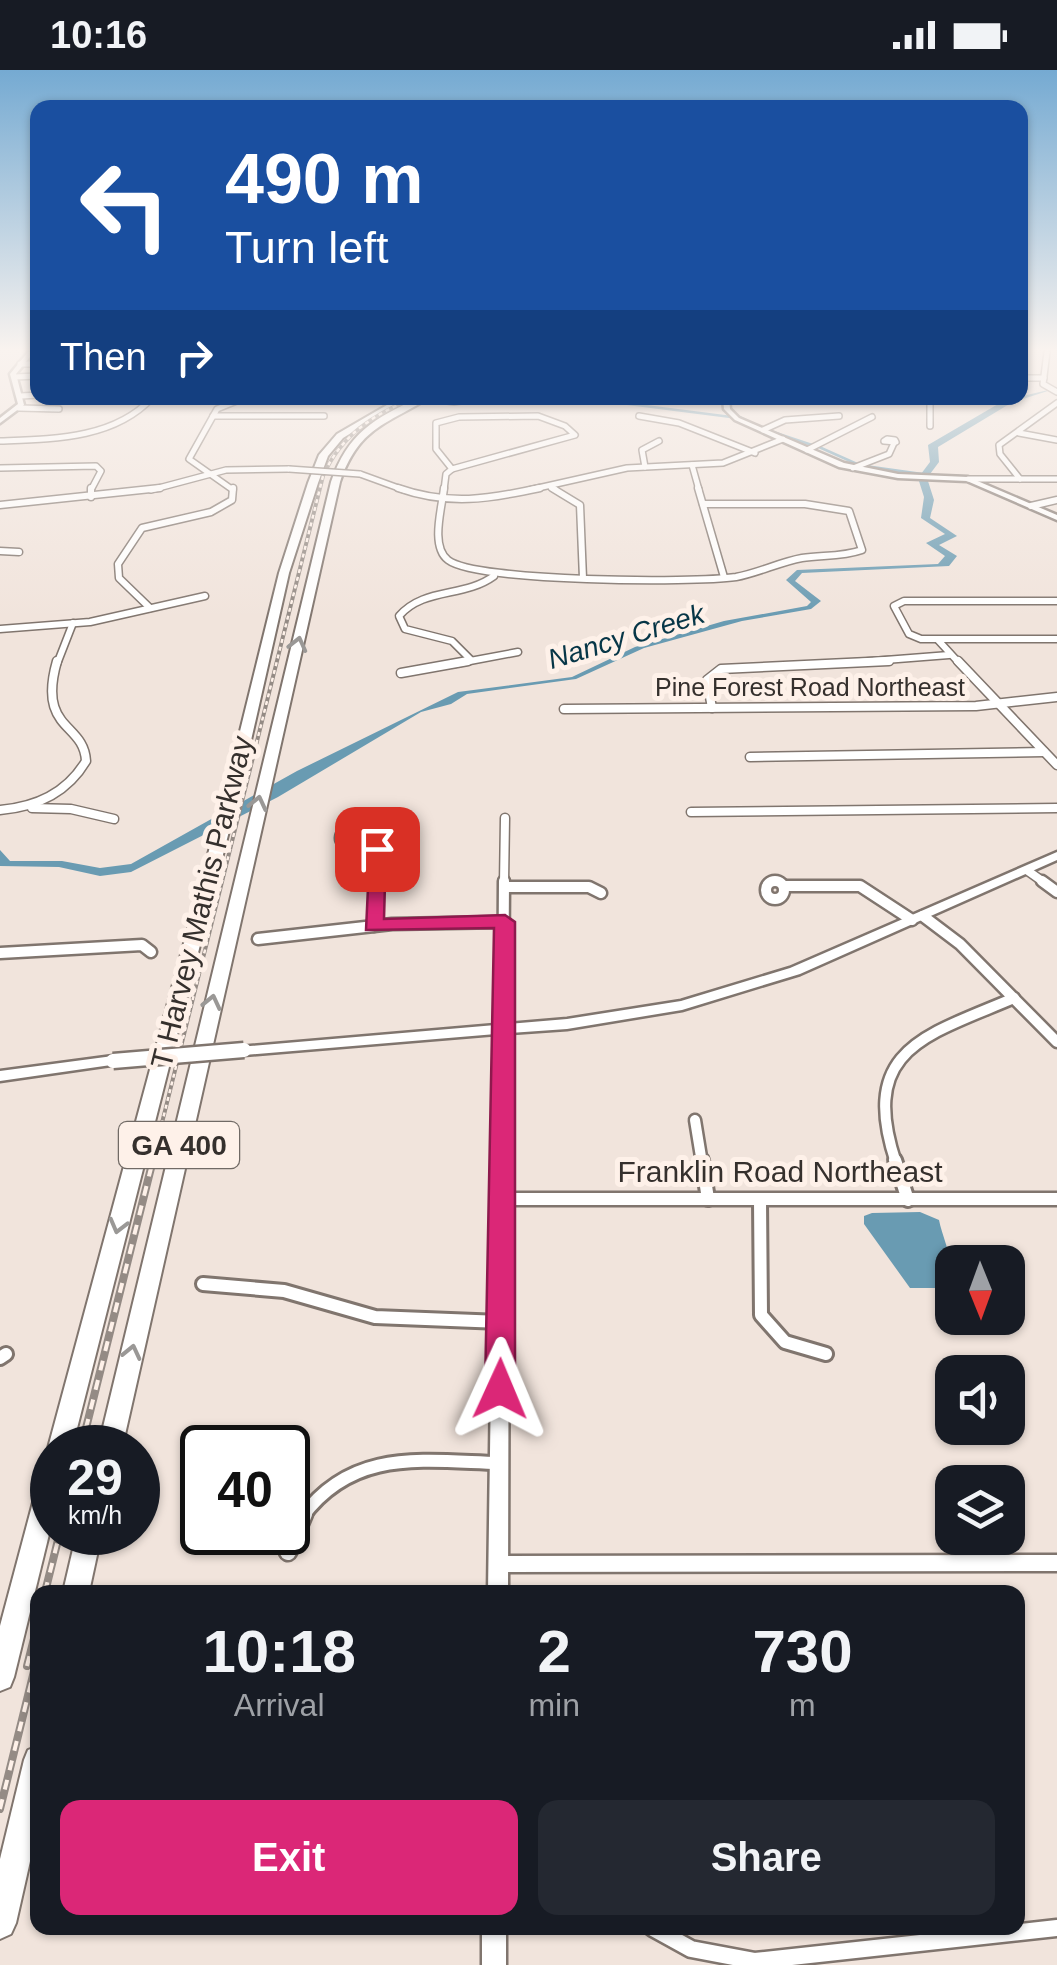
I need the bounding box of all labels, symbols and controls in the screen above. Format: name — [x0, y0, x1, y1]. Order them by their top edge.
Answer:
text: 10:16 — [50, 14, 147, 56]
icon: left — [60, 140, 190, 270]
text: 490 m — [225, 140, 423, 218]
text: Turn left — [225, 222, 388, 273]
icon: right — [167, 330, 222, 385]
text: Then — [60, 336, 147, 378]
water label: Nancy Creek — [544, 597, 710, 675]
one-way arrow — [286, 636, 307, 653]
street label: Pine Forest Road Northeast — [655, 673, 965, 701]
street label: T Harvey Mathis Parkway — [144, 732, 259, 1071]
one-way arrow — [246, 795, 267, 812]
pin — [335, 807, 420, 892]
icon: arrive — [350, 822, 405, 877]
one-way arrow — [201, 994, 222, 1011]
road number: GA 400 — [119, 1122, 239, 1168]
street label: Franklin Road Northeast — [617, 1155, 943, 1188]
one-way arrow — [109, 1217, 130, 1234]
north arrow — [935, 1245, 1025, 1335]
map controls — [935, 1245, 1025, 1555]
position arrow — [448, 1337, 552, 1441]
one-way arrow — [120, 1344, 141, 1361]
button: sound — [935, 1355, 1025, 1445]
speed limit sign: 40 — [180, 1425, 310, 1555]
text: 29 — [67, 1450, 123, 1506]
button: layers — [935, 1465, 1025, 1555]
text: km/h — [68, 1501, 122, 1529]
text: 10:18 — [202, 1618, 356, 1685]
text: 2 — [537, 1618, 571, 1685]
text: 730 — [752, 1618, 853, 1685]
text: Arrival — [234, 1687, 325, 1723]
text: min — [528, 1687, 580, 1723]
text: m — [789, 1687, 816, 1723]
button: Exit — [60, 1800, 518, 1915]
button: Share — [538, 1800, 995, 1915]

